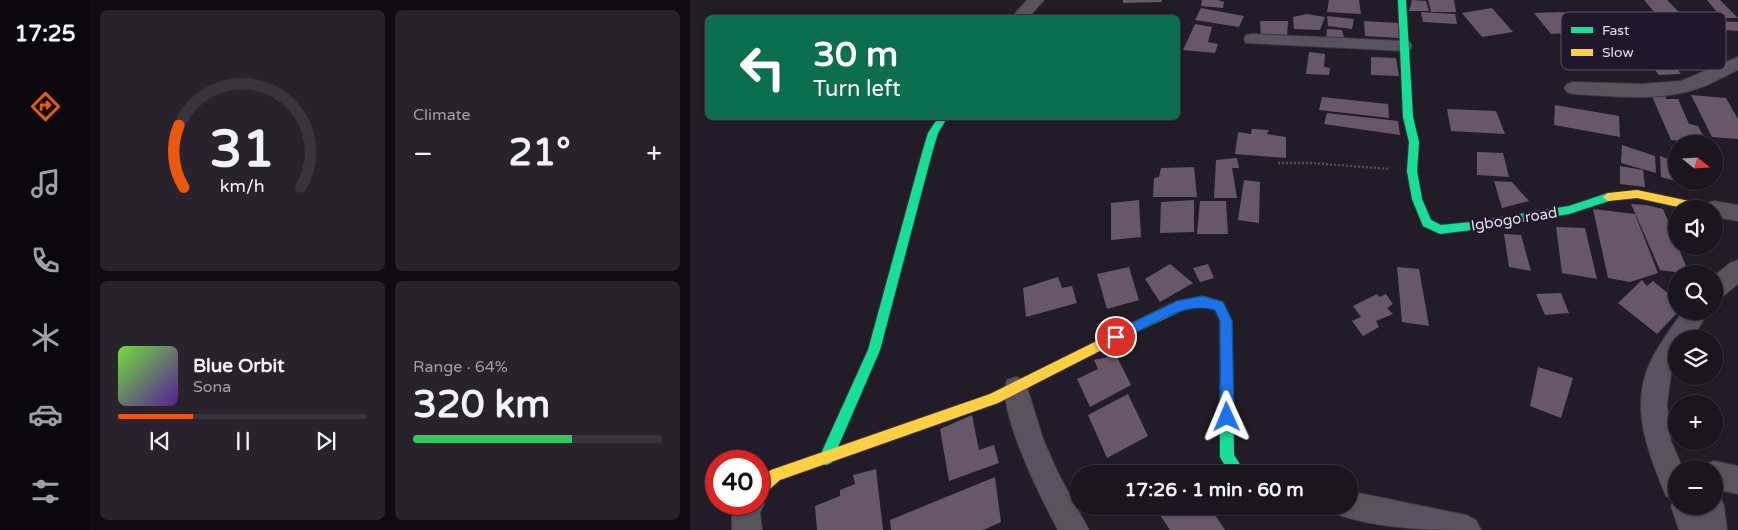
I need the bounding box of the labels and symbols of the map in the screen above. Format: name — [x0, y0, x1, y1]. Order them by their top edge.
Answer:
legend — [1561, 12, 1726, 70]
text: Fast — [1602, 22, 1630, 39]
text: Slow — [1602, 44, 1634, 61]
north arrow — [1668, 135, 1722, 190]
street label: Igbogo road — [1470, 203, 1558, 235]
pin — [1095, 316, 1137, 358]
position arrow — [1200, 390, 1252, 442]
speed limit sign: 40 — [705, 450, 770, 515]

